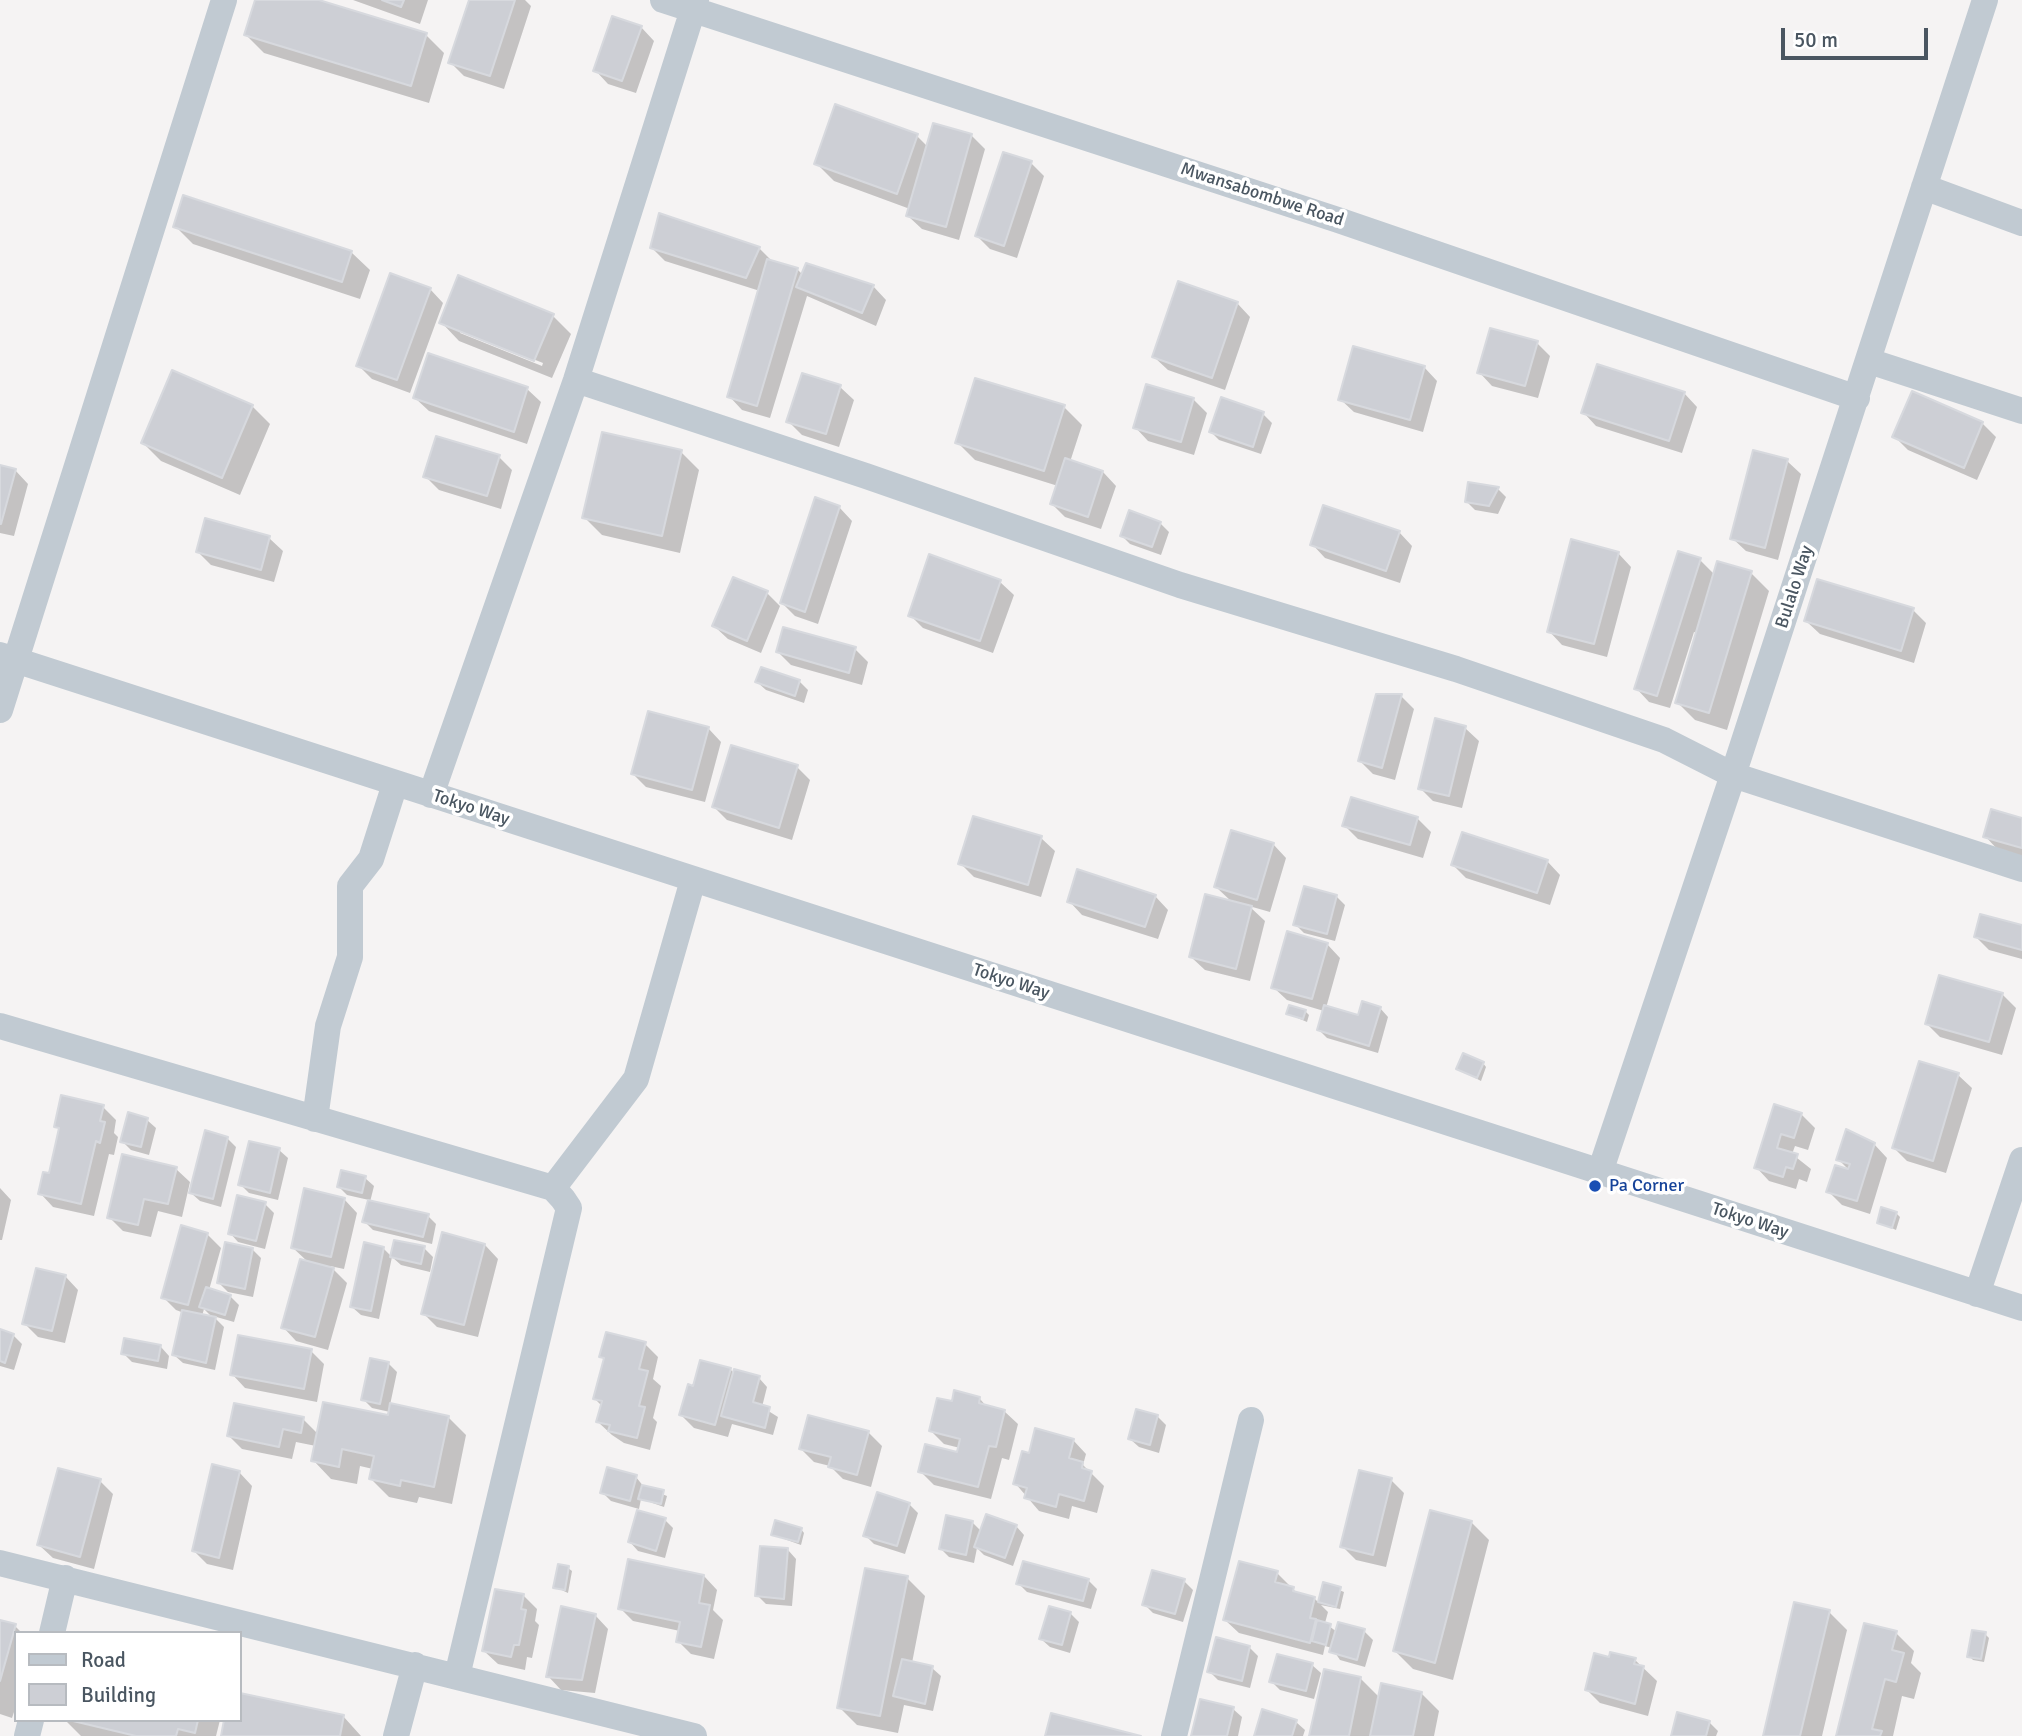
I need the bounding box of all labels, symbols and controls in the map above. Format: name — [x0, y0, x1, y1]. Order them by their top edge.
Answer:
scale bar — [1784, 14, 1931, 58]
text: 50 m — [1794, 27, 1838, 53]
street label: Mwansabombwe Road — [1178, 158, 1346, 232]
street label: Bulalo Way — [1772, 543, 1818, 631]
street label: Tokyo Way — [430, 785, 512, 831]
street label: Tokyo Way — [970, 959, 1052, 1005]
place label: Pa Corner — [1609, 1175, 1684, 1197]
marker: Pa Corner — [1587, 1178, 1603, 1194]
street label: Tokyo Way — [1709, 1198, 1791, 1244]
legend — [14, 1631, 242, 1722]
text: Road — [81, 1647, 126, 1673]
text: Building — [81, 1682, 156, 1708]

